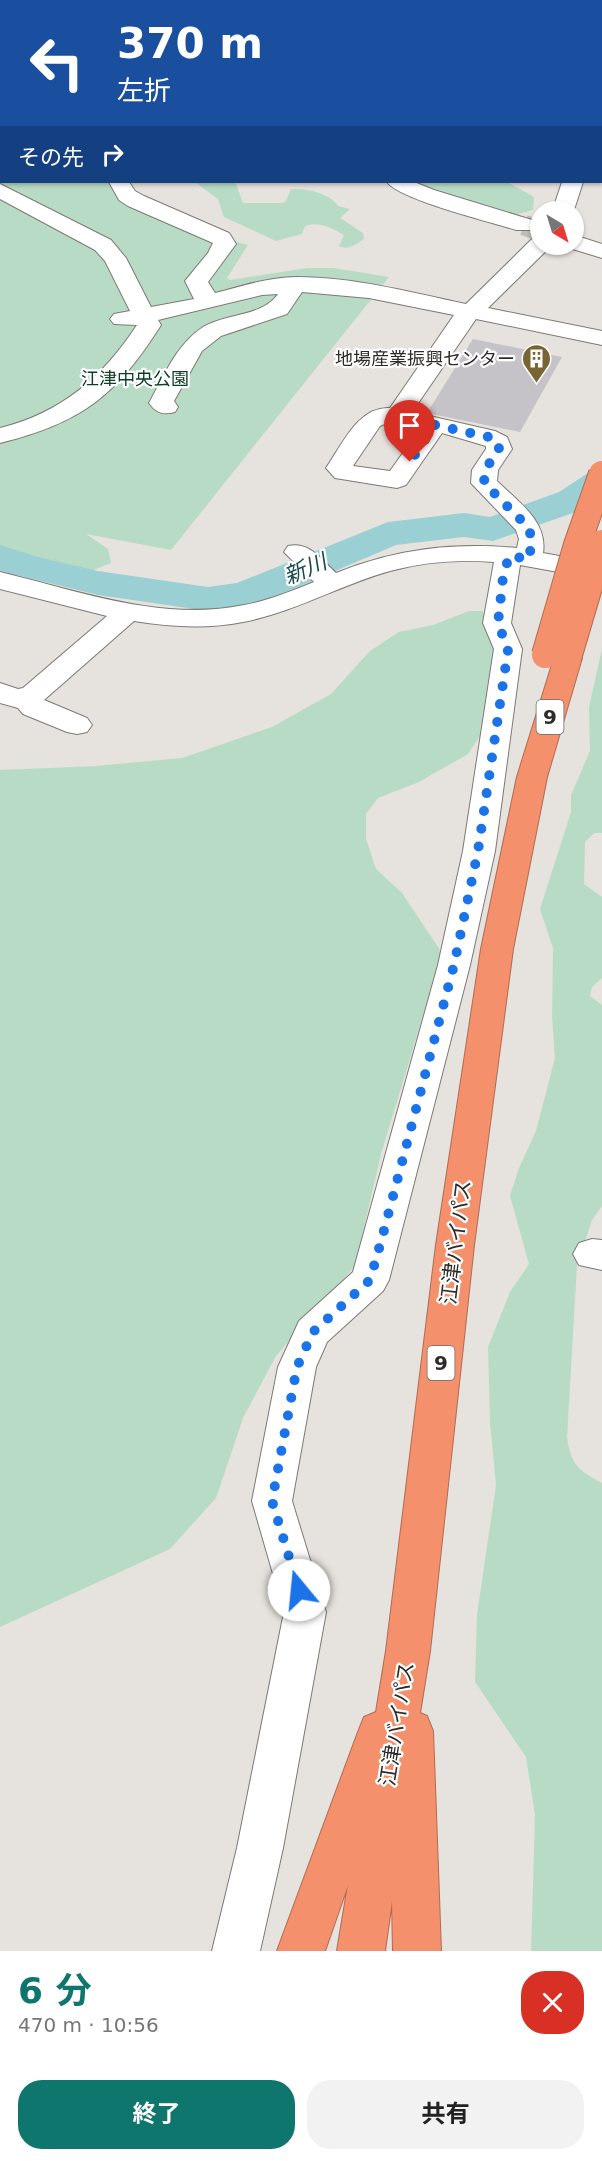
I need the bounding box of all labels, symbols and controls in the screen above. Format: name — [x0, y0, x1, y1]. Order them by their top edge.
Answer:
text: 370 m — [117, 19, 263, 68]
icon: left — [18, 24, 96, 102]
text: 左折 — [117, 75, 171, 106]
icon: right — [96, 138, 129, 171]
text: その先 — [18, 145, 84, 170]
north arrow — [530, 201, 584, 255]
map controls — [530, 201, 584, 255]
building icon: 地場産業振興センター — [520, 342, 552, 384]
place label: 地場産業振興センター — [335, 348, 515, 369]
park label: 江津中央公園 — [81, 368, 189, 389]
pin — [384, 400, 435, 462]
icon: arrive — [393, 409, 426, 442]
water label: 新川 — [280, 548, 332, 589]
road number: 9 — [536, 700, 564, 734]
street label: 江津バイパス — [436, 1178, 476, 1306]
road number: 9 — [428, 1346, 454, 1380]
position arrow — [267, 1558, 331, 1622]
street label: 江津バイパス — [375, 1660, 419, 1788]
text: 6 分 — [18, 1970, 92, 2011]
button: close — [521, 1971, 584, 2034]
text: 470 m · 10:56 — [18, 2013, 159, 2037]
button: 終了 — [18, 2080, 295, 2149]
button: 共有 — [307, 2080, 584, 2149]

